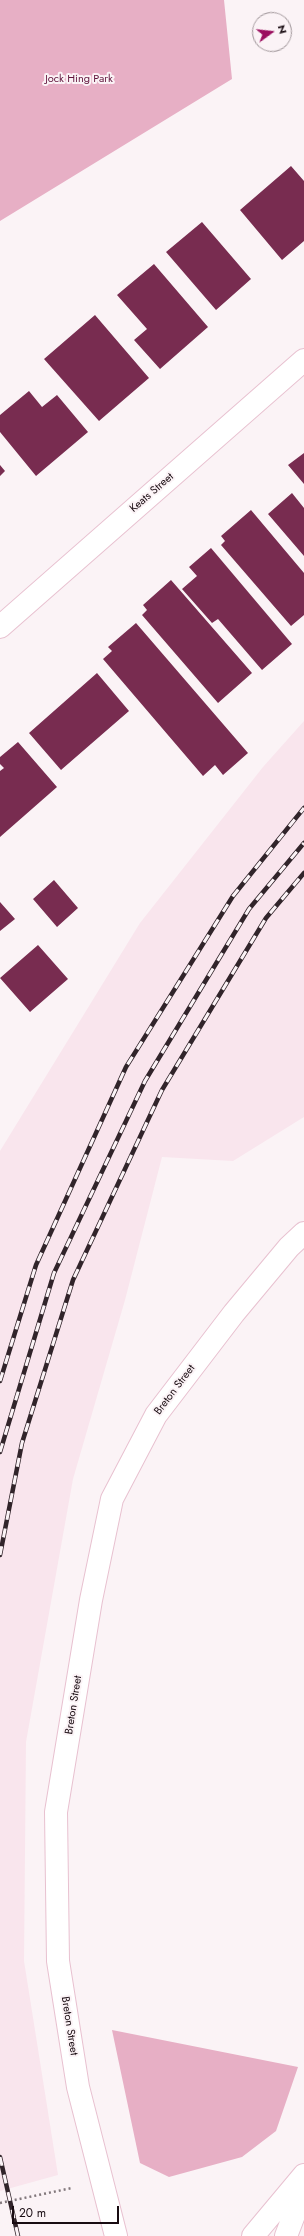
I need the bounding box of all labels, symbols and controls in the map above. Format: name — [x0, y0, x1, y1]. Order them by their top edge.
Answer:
north arrow — [252, 12, 292, 52]
text: N — [274, 23, 291, 35]
park label: Jock Hing Park — [45, 72, 113, 86]
street label: Keats Street — [127, 470, 177, 516]
street label: Breton Street — [152, 1362, 198, 1418]
street label: Breton Street — [63, 1675, 85, 1735]
street label: Breton Street — [58, 1996, 80, 2056]
scale bar — [14, 2198, 121, 2224]
text: 20 m — [19, 2204, 46, 2222]

